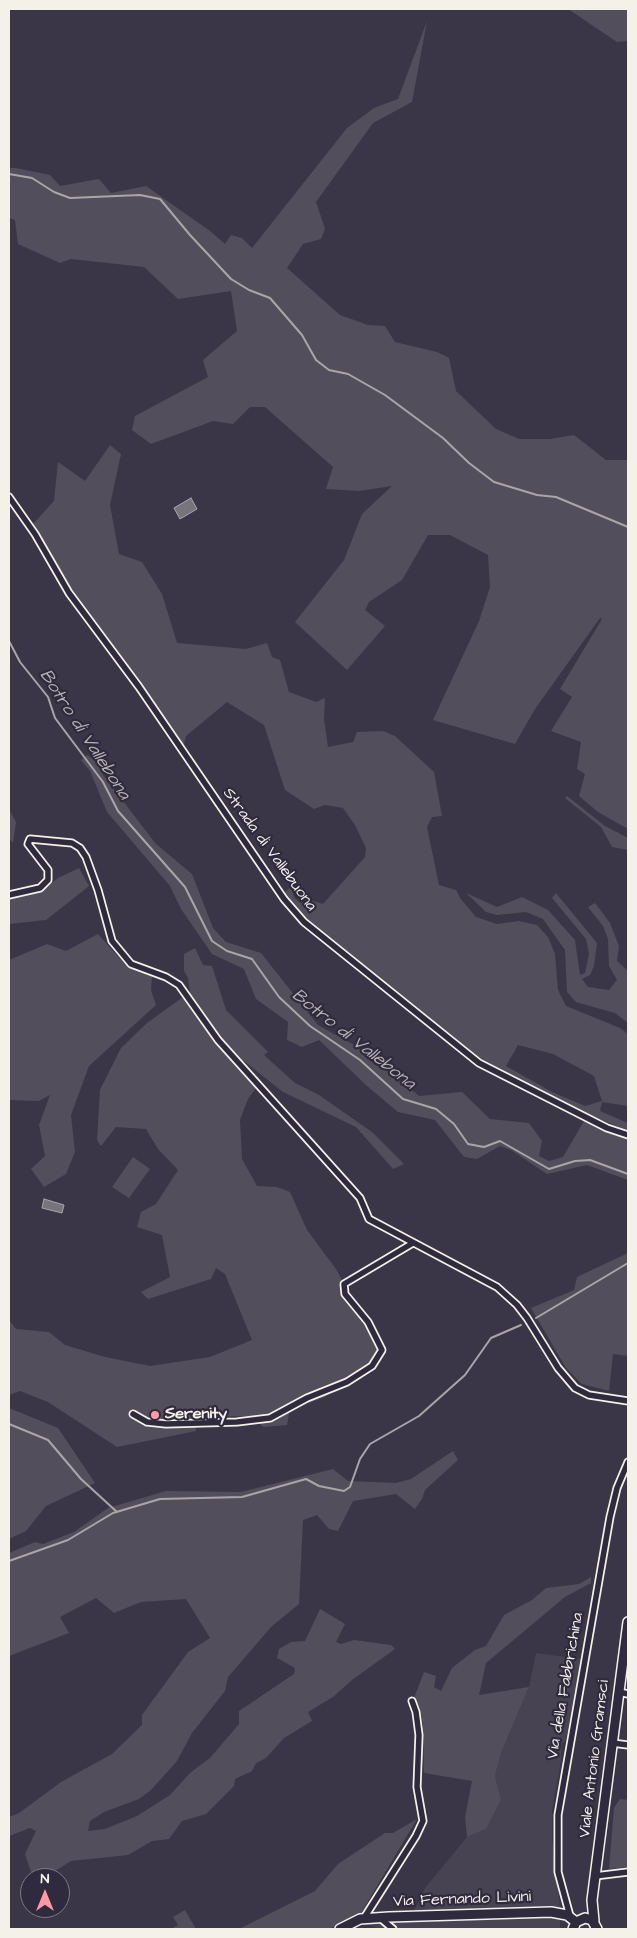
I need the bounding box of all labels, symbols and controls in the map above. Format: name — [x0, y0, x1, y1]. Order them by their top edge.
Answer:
water label: Botro di Vallebona — [34, 666, 134, 804]
street label: Strada di Vallebuona — [218, 785, 320, 915]
water label: Botro di Vallebona — [287, 985, 419, 1095]
place label: Serenity — [165, 1405, 227, 1425]
marker: Serenity — [149, 1409, 161, 1421]
street label: Via della Fabbrichina — [544, 1611, 588, 1761]
street label: Viale Antonio Gramsci — [576, 1679, 614, 1839]
north arrow — [20, 1868, 70, 1918]
text: N — [41, 1869, 49, 1889]
street label: Via Fernando Livini — [393, 1888, 531, 1912]

